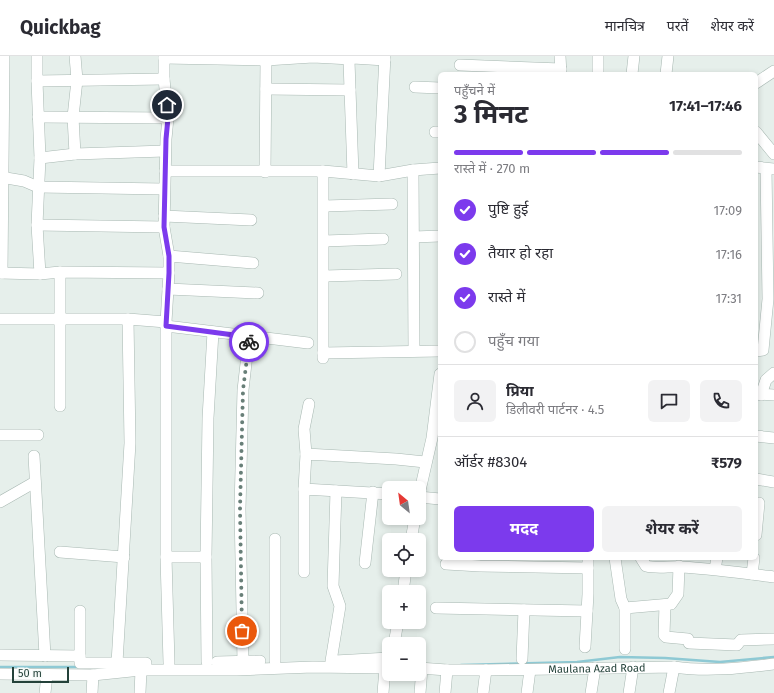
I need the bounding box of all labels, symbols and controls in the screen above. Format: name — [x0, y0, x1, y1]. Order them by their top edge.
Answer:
text: Quickbag — [20, 16, 101, 39]
text: मानचित्र — [605, 18, 645, 35]
text: परतें — [667, 18, 688, 35]
text: शेयर करें — [710, 18, 754, 35]
text: पहुँचने में — [454, 83, 495, 98]
pin — [150, 88, 184, 122]
icon: home — [156, 94, 178, 116]
text: 17:41–17:46 — [669, 97, 742, 115]
text: 3 मिनट — [454, 99, 528, 130]
text: रास्ते में · 270 m — [454, 161, 530, 176]
icon: check — [454, 199, 476, 221]
text: पुष्टि हुई — [488, 200, 528, 218]
text: 17:09 — [714, 203, 742, 218]
icon: check — [454, 243, 476, 265]
text: तैयार हो रहा — [488, 244, 553, 262]
text: 17:16 — [715, 247, 742, 262]
icon: check — [454, 287, 476, 309]
text: रास्ते में — [488, 288, 525, 306]
text: 17:31 — [716, 291, 742, 306]
courier — [229, 322, 269, 362]
icon: bike — [238, 331, 260, 353]
text: पहुँच गया — [488, 332, 539, 350]
button: person — [454, 380, 496, 422]
button: chat — [648, 380, 690, 422]
button: phone — [700, 380, 742, 422]
text: प्रिया — [506, 382, 534, 400]
text: डिलीवरी पार्टनर · 4.5 — [506, 402, 604, 417]
text: ऑर्डर #8304 — [454, 453, 527, 471]
text: ₹579 — [711, 454, 742, 472]
north arrow — [382, 481, 426, 525]
map controls — [382, 481, 426, 681]
button: मदद — [454, 506, 594, 552]
button: शेयर करें — [602, 506, 742, 552]
button: locate — [382, 533, 426, 577]
button: + — [382, 585, 426, 629]
pin — [225, 614, 259, 648]
icon: bag — [231, 620, 253, 642]
button: − — [382, 637, 426, 681]
street label: Maulana Azad Road — [548, 661, 646, 676]
scale bar — [12, 665, 69, 684]
text: 50 m — [18, 667, 42, 680]

